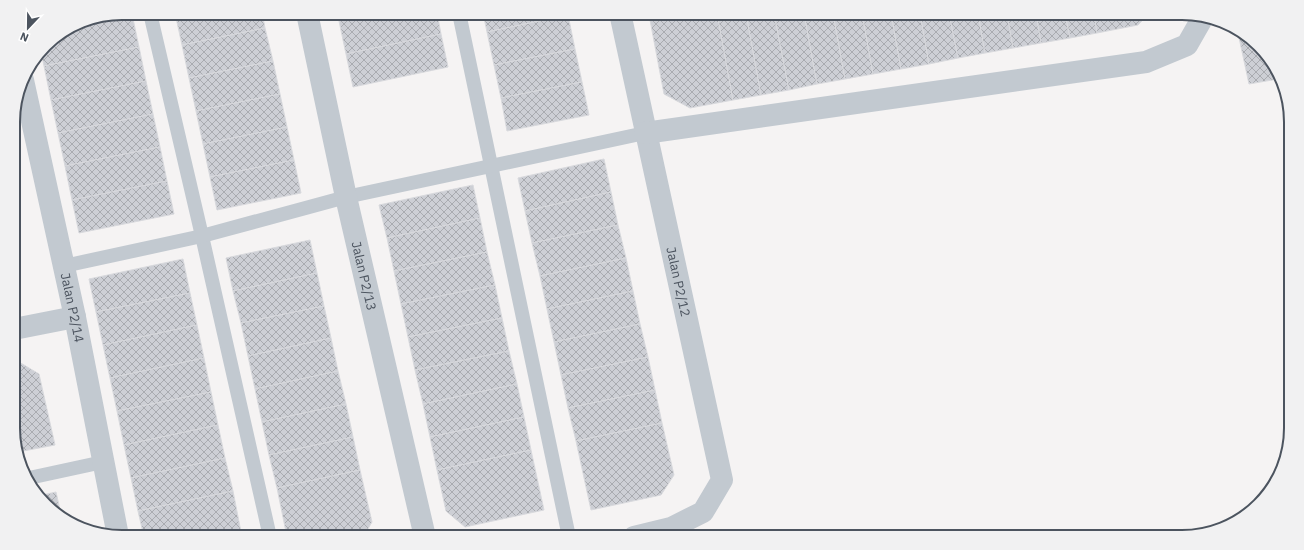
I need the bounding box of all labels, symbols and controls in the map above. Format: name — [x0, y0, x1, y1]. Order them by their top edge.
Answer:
north arrow — [8, 8, 48, 48]
text: N — [18, 29, 31, 45]
street label: Jalan P2/13 — [348, 239, 380, 312]
street label: Jalan P2/12 — [662, 245, 694, 318]
street label: Jalan P2/14 — [57, 271, 88, 344]

